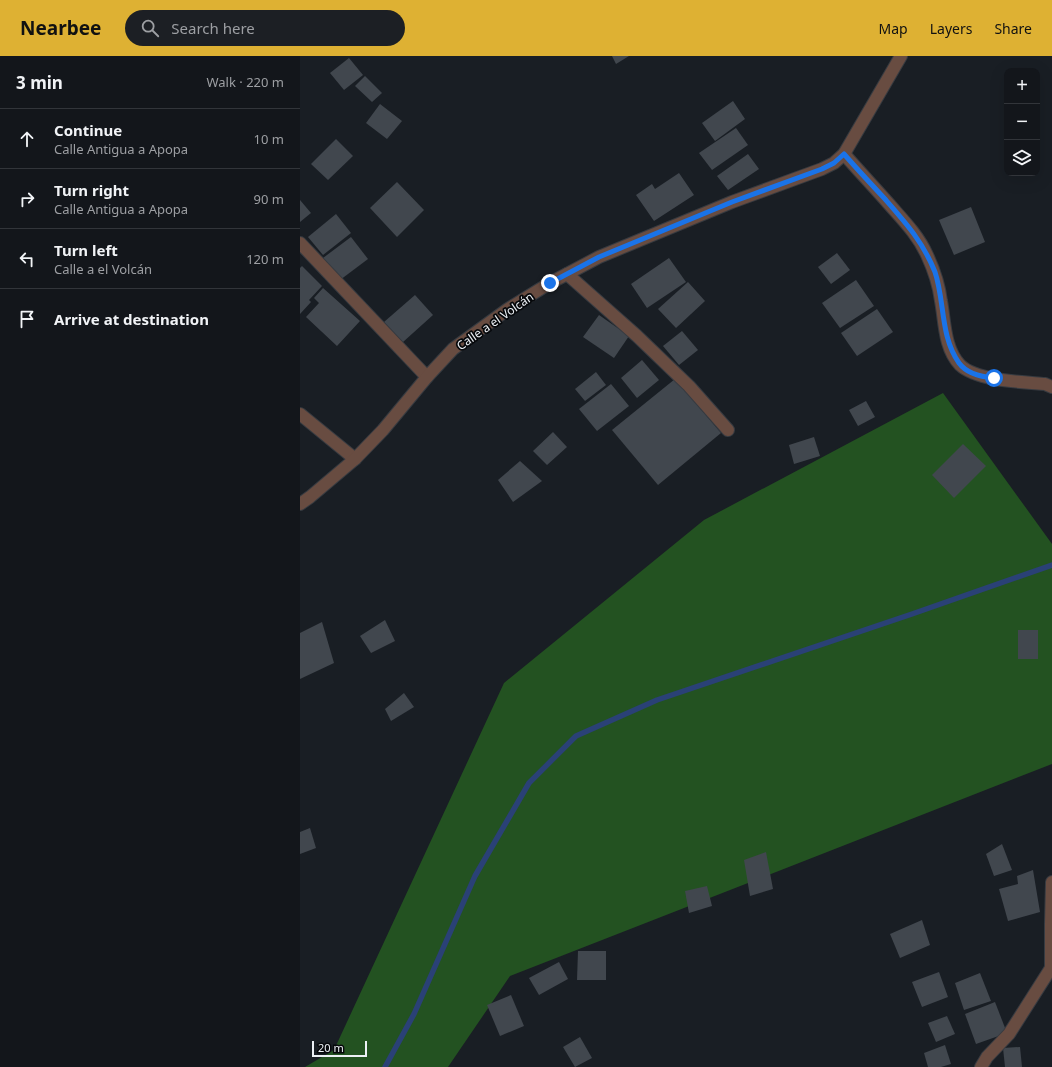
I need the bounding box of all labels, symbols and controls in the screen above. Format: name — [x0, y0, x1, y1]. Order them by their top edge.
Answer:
search box — [125, 10, 405, 46]
text: Nearbee — [20, 15, 101, 41]
icon: search — [139, 17, 161, 39]
text: Search here — [171, 18, 255, 38]
text: Map — [879, 19, 908, 38]
text: Layers — [930, 19, 972, 38]
text: Share — [994, 19, 1032, 38]
map controls — [1004, 68, 1040, 176]
button: + — [1004, 68, 1040, 104]
text: 3 min — [16, 71, 63, 94]
text: Walk · 220 m — [206, 73, 284, 91]
button: − — [1004, 104, 1040, 140]
text: Continue — [54, 120, 122, 140]
icon: ahead — [16, 128, 38, 150]
text: 10 m — [254, 130, 284, 148]
text: Calle Antigua a Apopa — [54, 140, 188, 158]
button: layers — [1004, 140, 1040, 176]
text: Turn right — [54, 180, 129, 200]
icon: right — [16, 188, 38, 210]
text: 90 m — [254, 190, 284, 208]
text: Calle Antigua a Apopa — [54, 200, 188, 218]
text: Turn left — [54, 240, 118, 260]
icon: left — [16, 248, 38, 270]
text: 120 m — [246, 250, 284, 268]
text: Calle a el Volcán — [54, 260, 152, 278]
route end — [541, 274, 559, 292]
street label: Calle a el Volcán — [453, 288, 537, 354]
icon: arrive — [16, 308, 38, 330]
text: Arrive at destination — [54, 309, 209, 329]
route start — [985, 369, 1003, 387]
scale bar — [312, 1039, 367, 1058]
text: 20 m — [318, 1040, 344, 1055]

